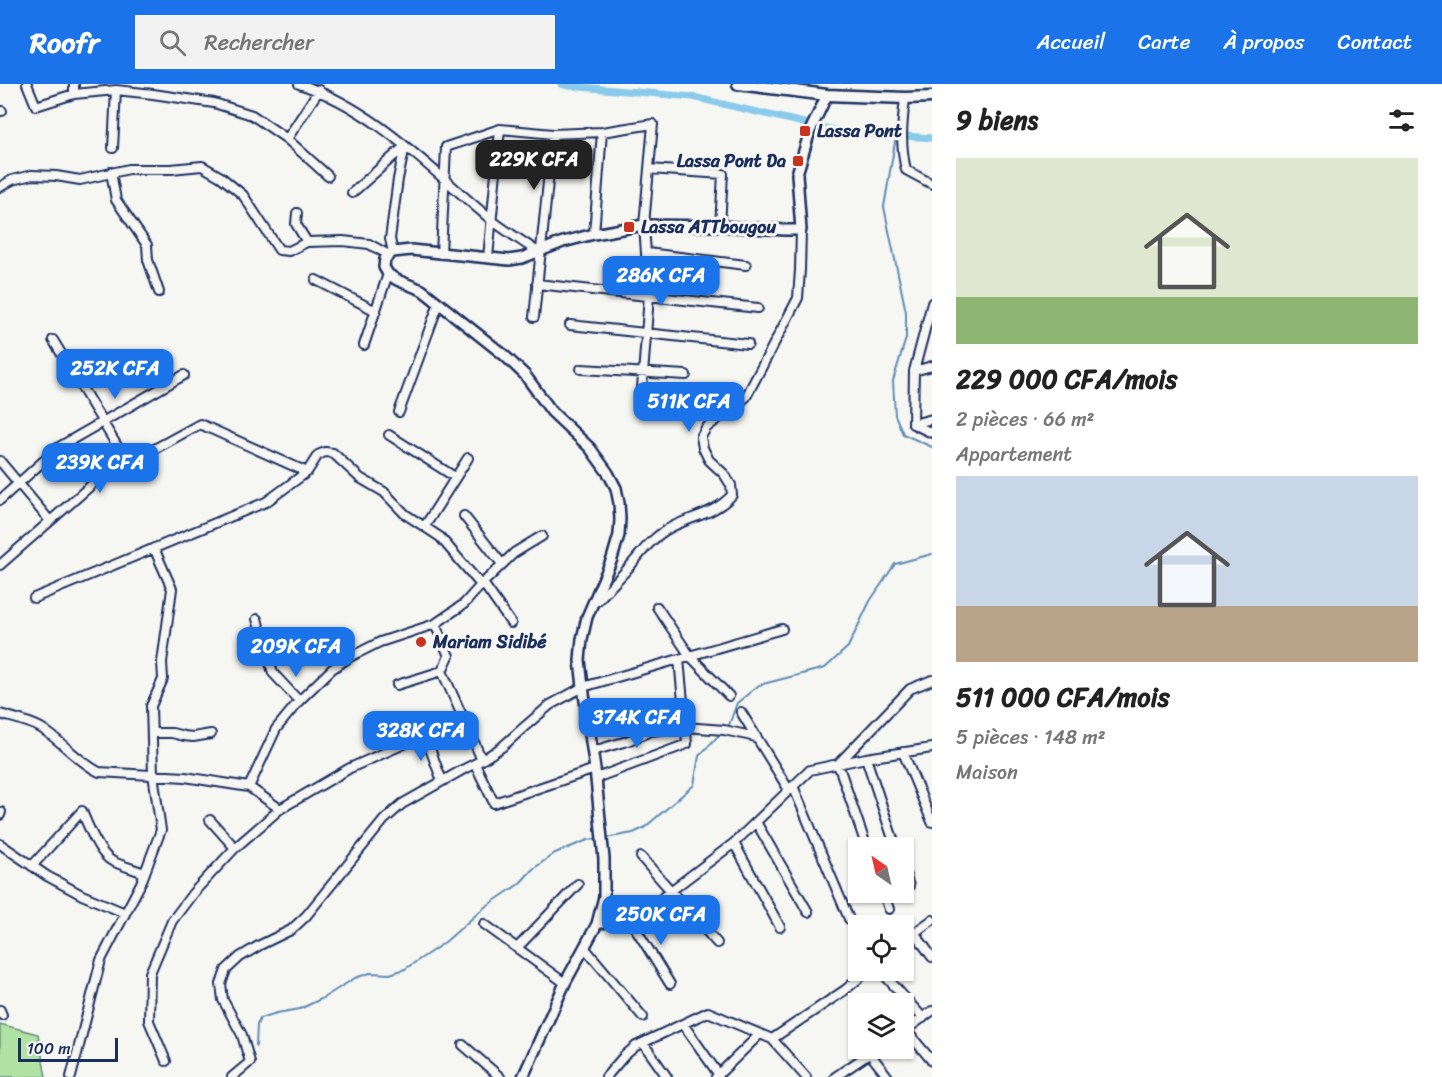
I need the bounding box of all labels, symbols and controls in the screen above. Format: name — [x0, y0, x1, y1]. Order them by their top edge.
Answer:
search box — [135, 15, 555, 69]
text: Roofr — [30, 18, 99, 67]
text: Rechercher — [204, 23, 314, 62]
text: Accueil — [1037, 23, 1105, 61]
text: Carte — [1138, 23, 1191, 61]
text: À propos — [1224, 23, 1305, 61]
text: Contact — [1338, 23, 1412, 61]
icon: search — [156, 26, 189, 59]
text: 9 biens — [956, 97, 1038, 143]
icon: filters — [1385, 104, 1418, 137]
place label: Lassa Pont — [817, 115, 902, 147]
marker: Lassa Pont — [798, 124, 812, 138]
pin: 229K CFA — [472, 140, 596, 191]
text: 229K CFA — [489, 142, 579, 177]
place label: Lassa Pont Da — [677, 145, 786, 177]
marker: Lassa Pont Da — [791, 154, 805, 168]
icon: home — [1133, 197, 1241, 305]
place label: Lassa ATTbougou — [641, 211, 776, 243]
marker: Lassa ATTbougou — [622, 220, 636, 234]
pin: 286K CFA — [599, 256, 723, 307]
text: 286K CFA — [617, 258, 705, 293]
pin: 252K CFA — [53, 349, 177, 400]
text: 252K CFA — [70, 351, 160, 386]
text: 229 000 CFA/mois — [956, 356, 1177, 402]
pin: 511K CFA — [627, 382, 751, 433]
text: 511K CFA — [647, 384, 731, 419]
text: 2 pièces · 66 m² — [956, 402, 1094, 437]
text: Appartement — [956, 437, 1072, 472]
pin: 239K CFA — [38, 443, 162, 494]
text: 239K CFA — [56, 445, 144, 480]
icon: home — [1133, 515, 1241, 623]
place label: Mariam Sidibé — [432, 626, 547, 658]
pin: 209K CFA — [234, 627, 358, 678]
text: 209K CFA — [251, 629, 341, 664]
marker: Mariam Sidibé — [414, 635, 428, 649]
text: 511 000 CFA/mois — [956, 674, 1170, 720]
pin: 374K CFA — [575, 698, 699, 749]
text: 374K CFA — [593, 700, 681, 735]
pin: 328K CFA — [359, 711, 483, 762]
text: 328K CFA — [377, 713, 465, 748]
text: 5 pièces · 148 m² — [956, 720, 1106, 755]
text: Maison — [956, 755, 1018, 790]
north arrow — [848, 837, 914, 903]
map controls — [848, 837, 914, 1059]
pin: 250K CFA — [599, 895, 723, 946]
text: 250K CFA — [616, 897, 706, 932]
button: locate — [848, 915, 914, 981]
button: layers — [848, 993, 914, 1059]
text: 100 m — [27, 1034, 71, 1063]
scale bar — [18, 1035, 118, 1062]

